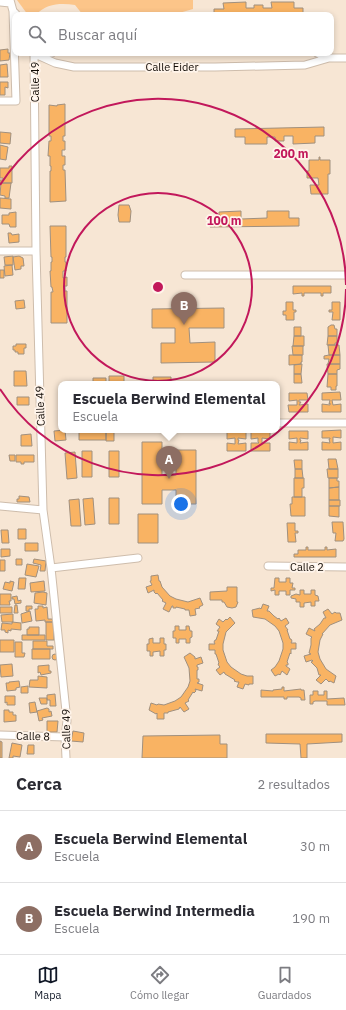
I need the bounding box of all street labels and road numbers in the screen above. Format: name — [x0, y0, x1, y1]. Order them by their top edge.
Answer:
street label: Calle Eider — [146, 60, 198, 74]
street label: Calle 49 — [28, 62, 42, 102]
street label: Calle 49 — [32, 386, 48, 426]
street label: Calle 2 — [290, 560, 324, 574]
street label: Calle 49 — [59, 709, 73, 749]
street label: Calle 8 — [16, 729, 50, 743]

